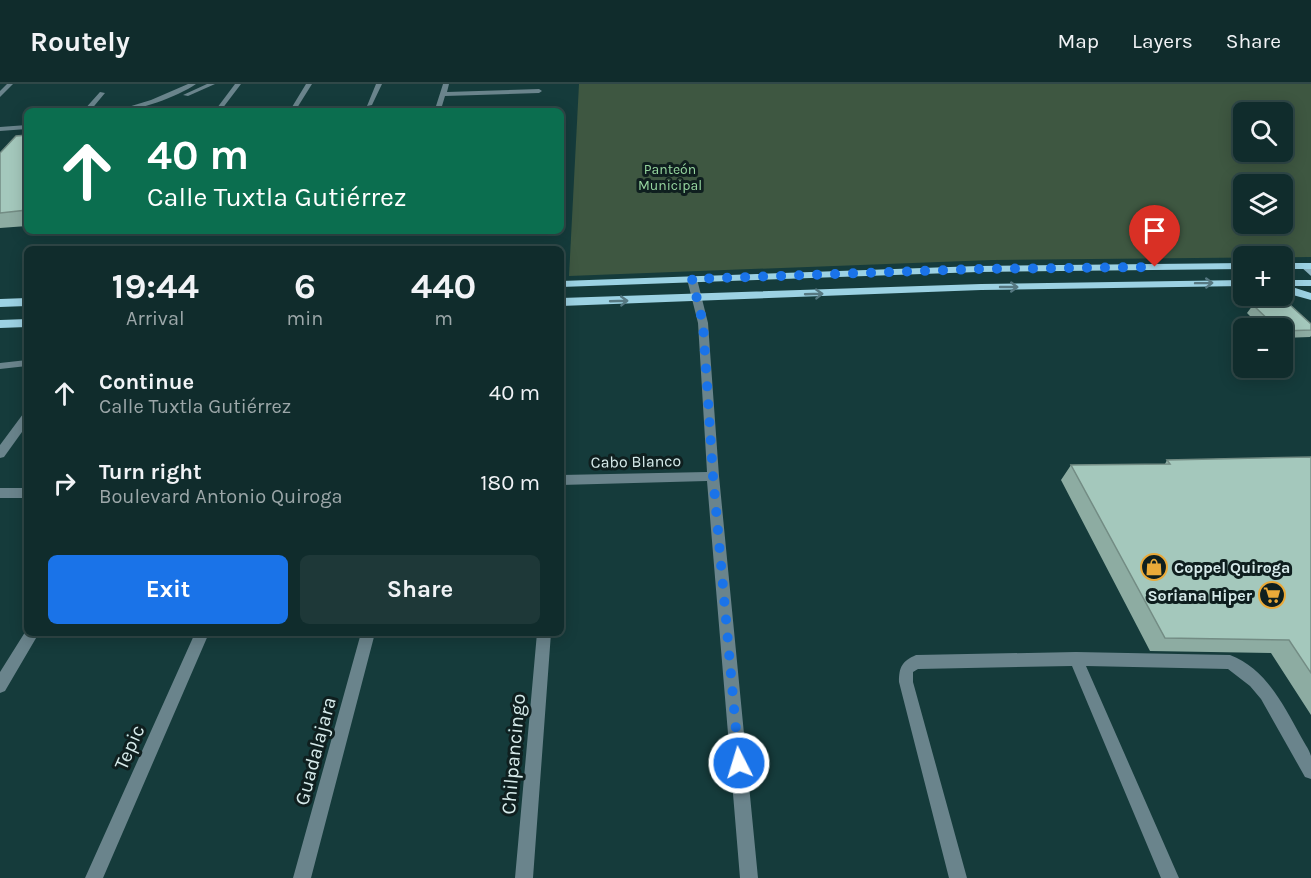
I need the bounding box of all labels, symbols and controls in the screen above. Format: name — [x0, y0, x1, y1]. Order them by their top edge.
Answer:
text: Routely — [30, 25, 130, 58]
text: Map — [1057, 29, 1099, 53]
text: Layers — [1132, 29, 1193, 53]
text: Share — [1226, 29, 1281, 53]
map controls — [1233, 102, 1293, 378]
button: search — [1233, 102, 1293, 162]
text: 40 m — [147, 130, 249, 180]
icon: ahead — [48, 132, 126, 210]
park label: Panteón Municipal — [638, 161, 702, 194]
button: layers — [1233, 174, 1293, 234]
text: Calle Tuxtla Gutiérrez — [147, 181, 407, 213]
pin — [1129, 205, 1180, 267]
icon: arrive — [1138, 214, 1171, 247]
button: + — [1233, 246, 1293, 306]
text: 19:44 — [112, 265, 199, 307]
text: 6 — [294, 265, 316, 307]
text: 440 — [411, 265, 476, 307]
one-way arrow — [1194, 278, 1214, 289]
one-way arrow — [999, 281, 1019, 293]
one-way arrow — [804, 288, 824, 299]
one-way arrow — [609, 295, 629, 306]
text: Arrival — [126, 307, 185, 330]
text: min — [286, 307, 323, 330]
text: m — [434, 307, 453, 330]
button: − — [1233, 318, 1293, 378]
text: Continue — [99, 369, 194, 395]
icon: ahead — [48, 377, 81, 410]
text: 40 m — [489, 380, 540, 406]
text: Calle Tuxtla Gutiérrez — [99, 395, 291, 418]
street label: Cabo Blanco — [591, 451, 681, 472]
text: Turn right — [99, 459, 202, 485]
icon: right — [48, 467, 81, 500]
text: 180 m — [480, 470, 540, 496]
text: Boulevard Antonio Quiroga — [99, 485, 343, 508]
shop icon: Coppel Quiroga — [1139, 552, 1169, 582]
button: Exit — [48, 555, 288, 624]
button: Share — [300, 555, 540, 624]
place label: Coppel Quiroga — [1174, 558, 1290, 577]
supermarket icon: Soriana Hiper — [1257, 580, 1287, 610]
place label: Soriana Hiper — [1147, 586, 1253, 605]
street label: Chilpancingo — [497, 693, 530, 815]
street label: Guadalajara — [290, 695, 341, 808]
street label: Tepic — [109, 721, 149, 773]
position arrow — [707, 731, 771, 795]

